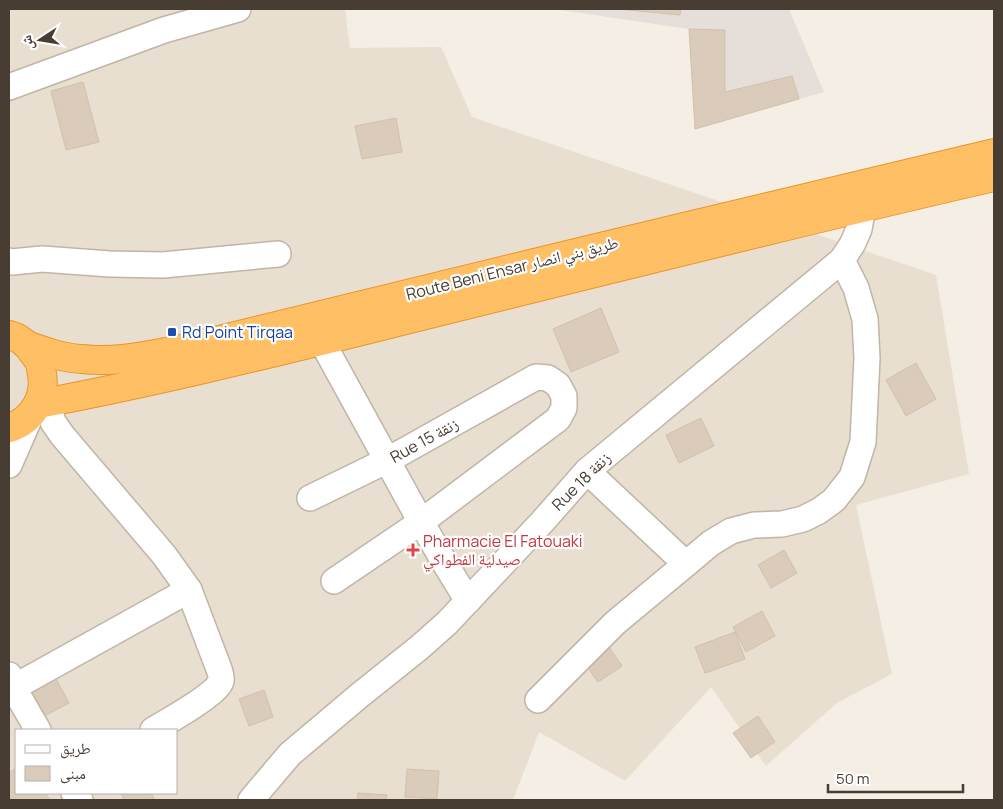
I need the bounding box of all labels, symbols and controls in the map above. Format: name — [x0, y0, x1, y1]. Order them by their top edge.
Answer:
north arrow — [15, 15, 65, 65]
text: ش — [16, 33, 38, 52]
street label: Route Beni Ensar طريق بني انصار — [404, 231, 621, 307]
place label: Rd Point Tirqaa — [182, 321, 293, 343]
marker: Rd Point Tirqaa — [166, 326, 178, 338]
street label: Rue 15 زنقة — [386, 412, 462, 468]
street label: Rue 18 زنقة — [547, 447, 615, 515]
place label: Pharmacie El Fatouaki صيدلية الفطواكي — [423, 530, 582, 572]
marker: Pharmacie El Fatouaki صيدلية الفطواكي — [407, 544, 419, 556]
legend — [15, 729, 178, 794]
text: طريق — [60, 738, 91, 759]
scale bar — [828, 762, 963, 794]
text: مبنى — [60, 763, 86, 784]
text: 50 m — [836, 768, 870, 789]

